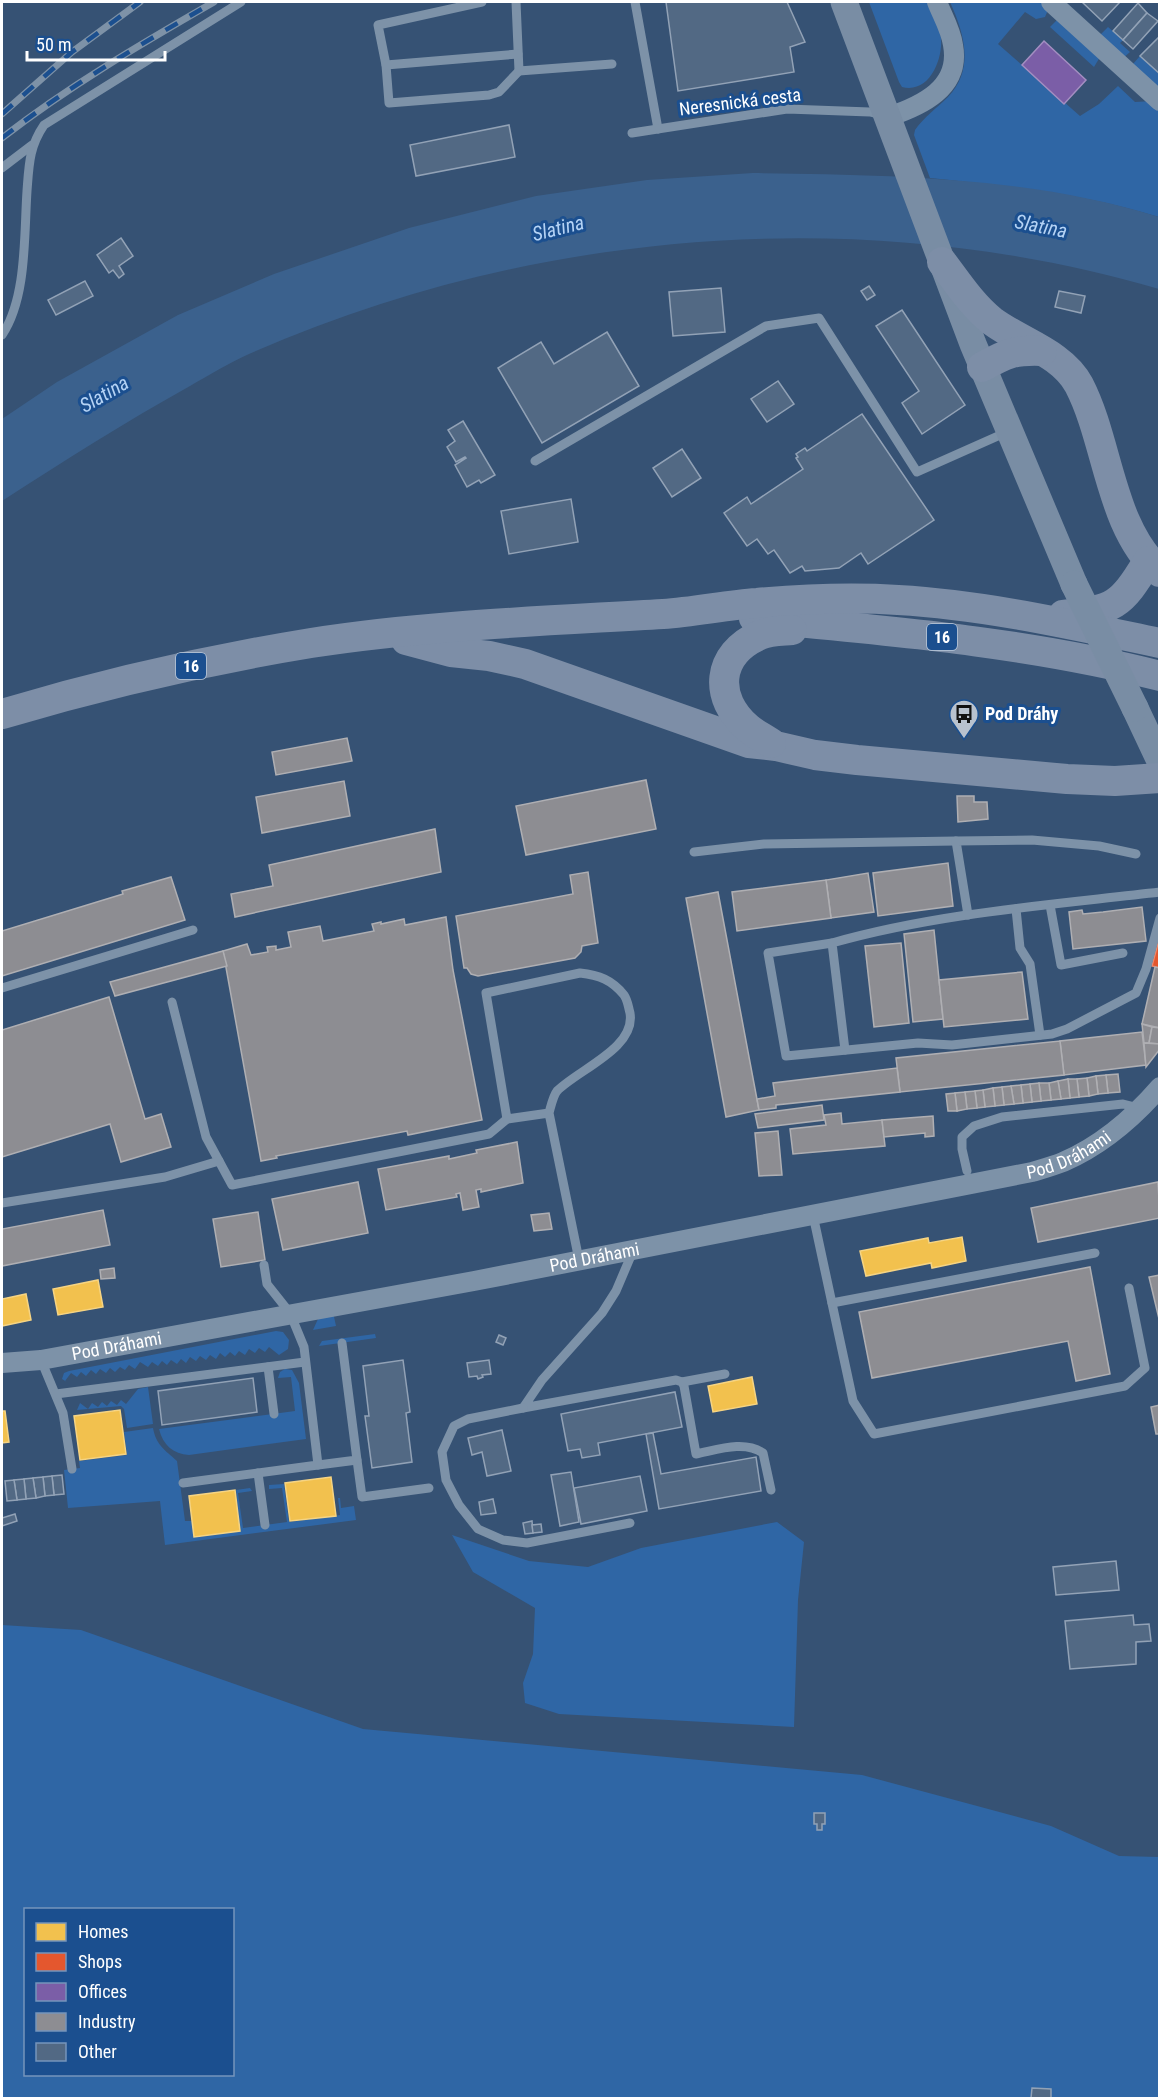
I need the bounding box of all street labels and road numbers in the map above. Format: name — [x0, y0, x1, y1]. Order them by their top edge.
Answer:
street label: Neresnická cesta — [678, 84, 802, 119]
road number: 16 — [927, 624, 957, 650]
road number: 16 — [176, 653, 206, 679]
street label: Pod Dráhami — [1025, 1126, 1115, 1183]
street label: Pod Dráhami — [548, 1238, 641, 1276]
street label: Pod Dráhami — [70, 1327, 163, 1364]

